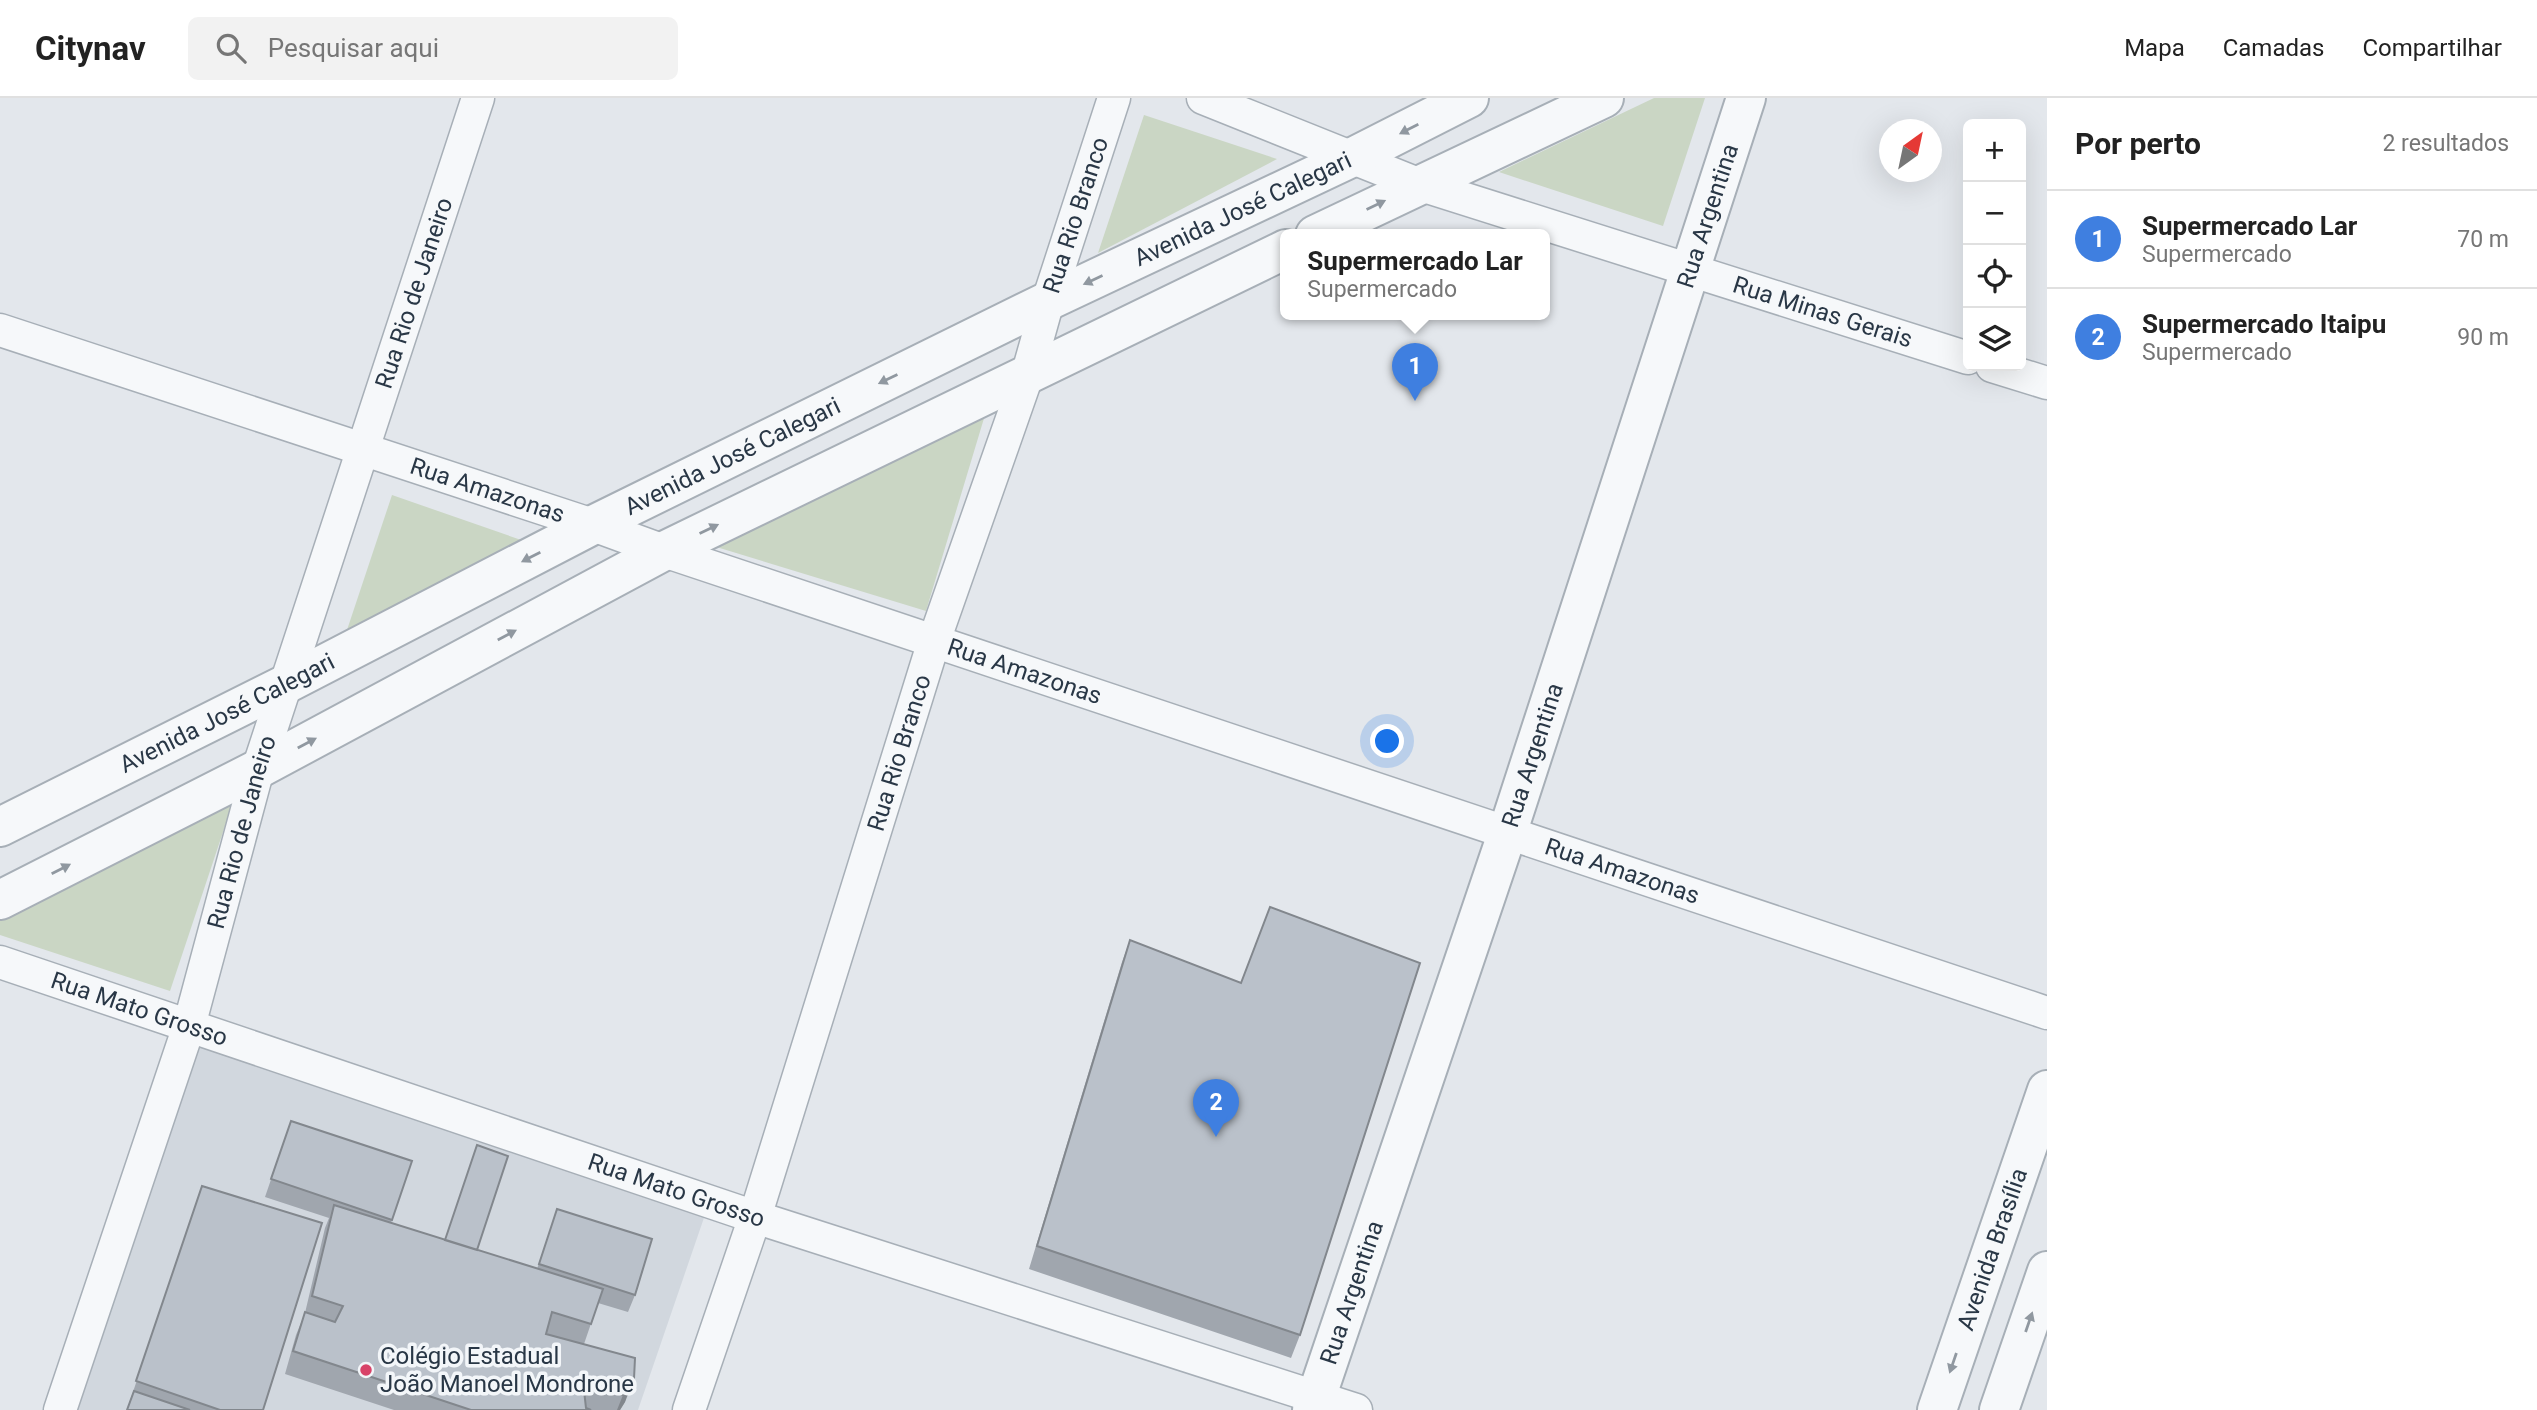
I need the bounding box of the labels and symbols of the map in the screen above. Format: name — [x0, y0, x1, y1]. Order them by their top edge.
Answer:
north arrow — [1879, 119, 1942, 182]
one-way arrow — [1399, 123, 1418, 135]
street label: Rua Rio Branco — [1037, 134, 1114, 297]
street label: Rua Argentina — [1671, 140, 1744, 292]
street label: Avenida José Calegari — [1130, 146, 1356, 272]
street label: Rua Rio de Janeiro — [370, 194, 458, 392]
one-way arrow — [1366, 199, 1386, 210]
street label: Rua Minas Gerais — [1730, 271, 1916, 354]
one-way arrow — [1083, 274, 1103, 285]
pin: 1 — [1392, 343, 1438, 401]
one-way arrow — [878, 374, 898, 385]
street label: Avenida José Calegari — [620, 391, 845, 521]
street label: Rua Amazonas — [407, 452, 568, 529]
one-way arrow — [699, 524, 719, 535]
one-way arrow — [521, 551, 541, 563]
one-way arrow — [498, 629, 517, 641]
street label: Rua Amazonas — [944, 633, 1105, 710]
street label: Avenida José Calegari — [115, 647, 339, 779]
street label: Rua Rio Branco — [862, 671, 937, 835]
street label: Rua Argentina — [1496, 679, 1569, 831]
your location — [1370, 724, 1404, 758]
street label: Rua Rio de Janeiro — [202, 732, 282, 932]
one-way arrow — [297, 737, 317, 749]
street label: Rua Amazonas — [1541, 832, 1703, 910]
one-way arrow — [51, 863, 71, 875]
street label: Rua Mato Grosso — [47, 966, 231, 1052]
pin: 2 — [1193, 1079, 1239, 1137]
street label: Rua Mato Grosso — [584, 1148, 768, 1233]
street label: Avenida Brasília — [1951, 1164, 2033, 1334]
street label: Rua Argentina — [1314, 1217, 1389, 1368]
one-way arrow — [2024, 1312, 2035, 1333]
place label: Colégio Estadual João Manoel Mondrone — [380, 1342, 634, 1398]
one-way arrow — [1947, 1352, 1958, 1373]
marker: Colégio Estadual João Manoel Mondrone — [358, 1362, 374, 1378]

